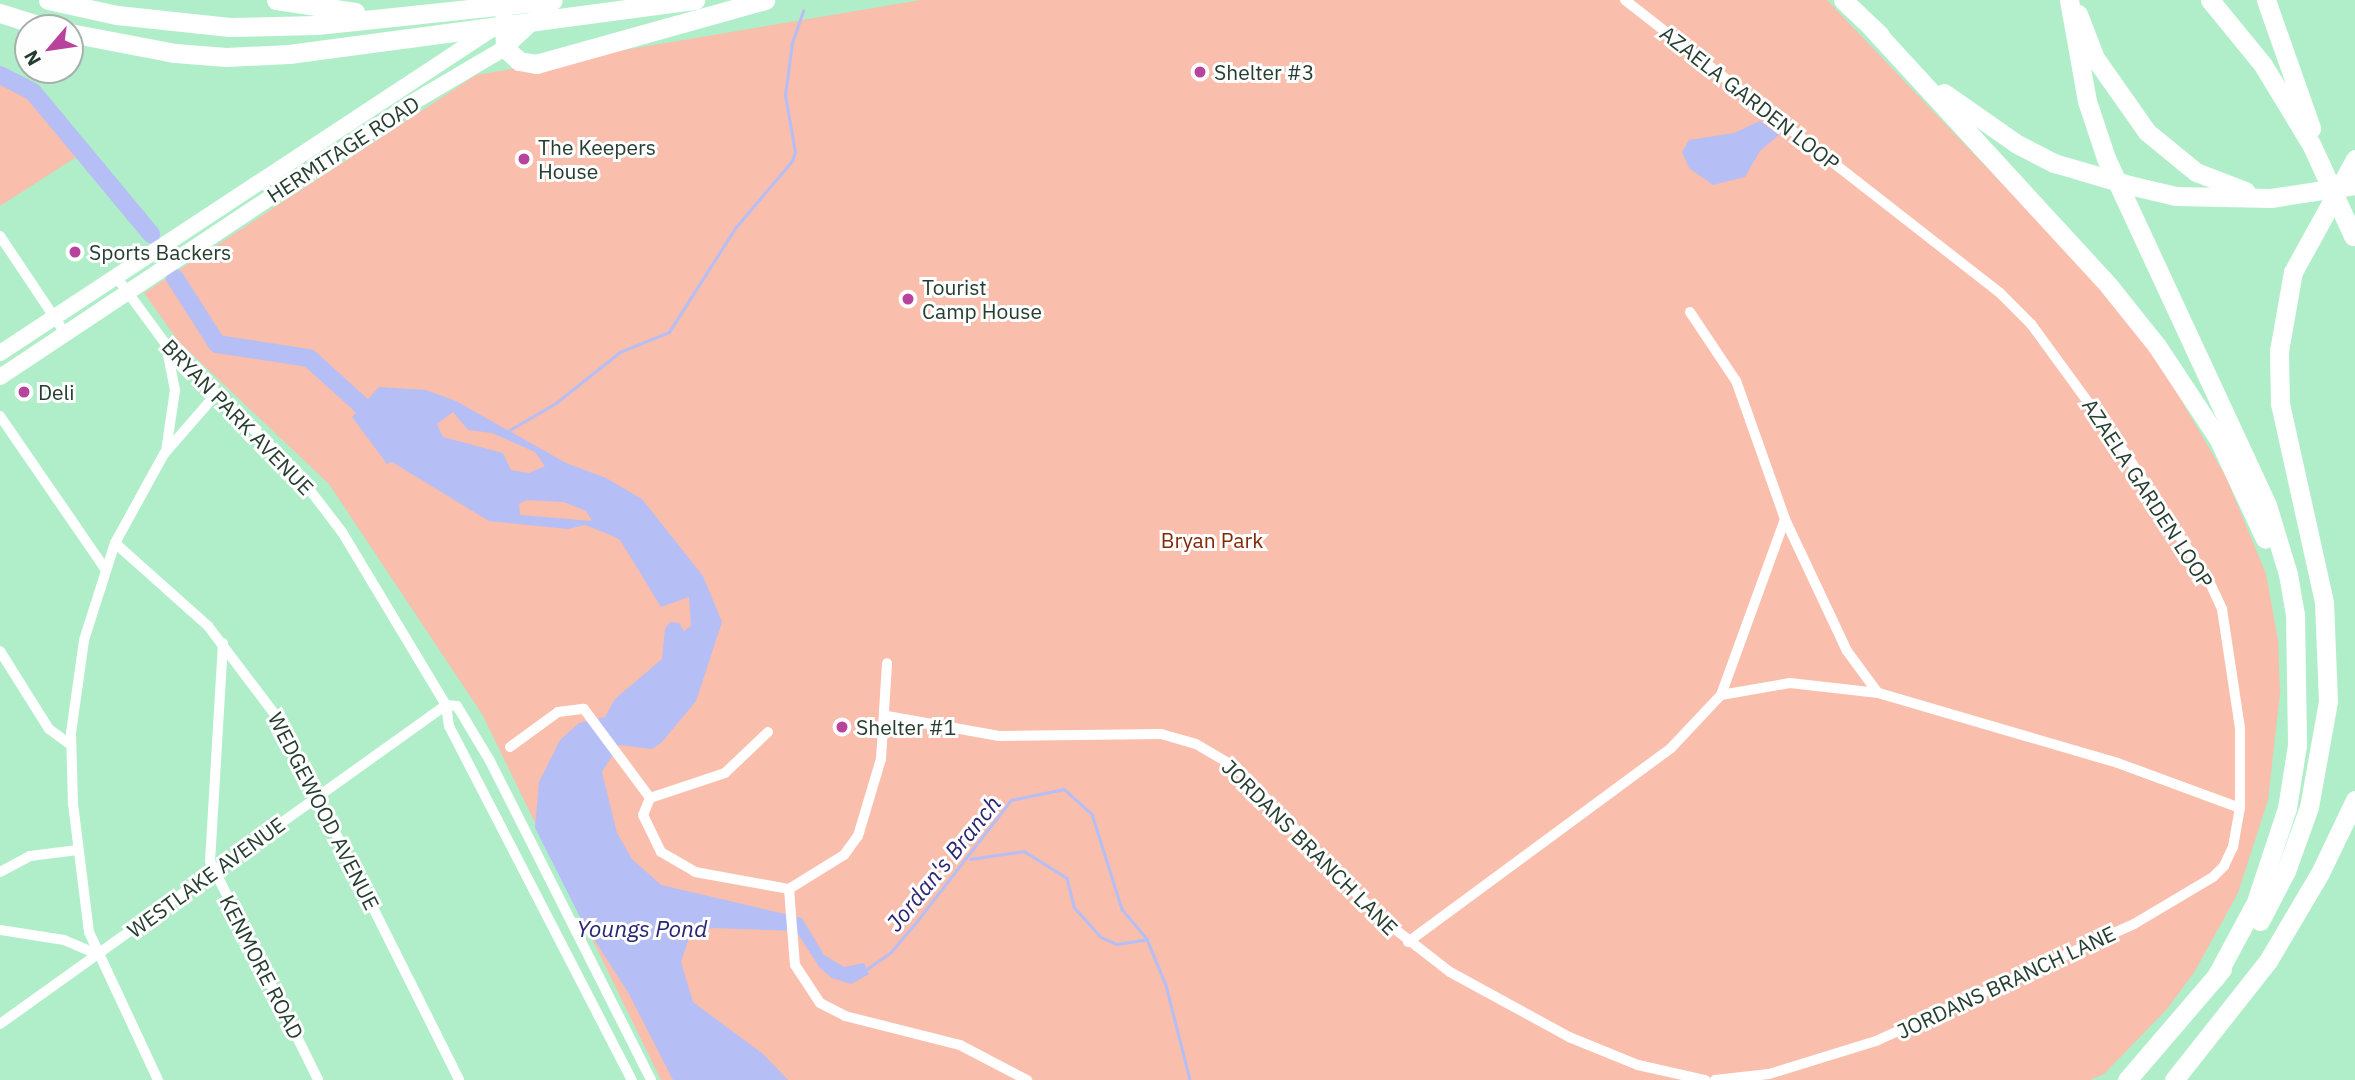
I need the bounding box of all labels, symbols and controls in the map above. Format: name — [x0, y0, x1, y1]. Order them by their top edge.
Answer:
north arrow — [14, 14, 84, 84]
street label: AZAELA GARDEN LOOP — [1655, 20, 1845, 176]
text: N — [19, 46, 46, 70]
place label: Shelter #3 — [1214, 59, 1314, 85]
marker: Shelter #3 — [1192, 64, 1208, 80]
street label: HERMITAGE ROAD — [262, 90, 424, 208]
place label: The Keepers House — [538, 134, 656, 184]
marker: The Keepers House — [516, 151, 532, 167]
place label: Sports Backers — [89, 239, 231, 265]
marker: Sports Backers — [67, 244, 83, 260]
place label: Tourist Camp House — [922, 274, 1042, 324]
marker: Tourist Camp House — [900, 291, 916, 307]
street label: BRYAN PARK AVENUE — [157, 334, 319, 500]
place label: Deli — [38, 379, 75, 405]
marker: Deli — [16, 384, 32, 400]
street label: AZAELA GARDEN LOOP — [2077, 394, 2219, 592]
park label: Bryan Park — [1161, 527, 1263, 553]
street label: WEDGEWOOD AVENUE — [263, 708, 385, 914]
place label: Shelter #1 — [856, 714, 956, 740]
marker: Shelter #1 — [834, 719, 850, 735]
street label: JORDANS BRANCH LANE — [1217, 754, 1403, 940]
water label: Jordan's Branch — [880, 790, 1006, 936]
street label: WESTLAKE AVENUE — [122, 811, 290, 943]
street label: KENMORE ROAD — [215, 891, 309, 1043]
water label: Youngs Pond — [577, 914, 707, 942]
street label: JORDANS BRANCH LANE — [1893, 920, 2119, 1044]

